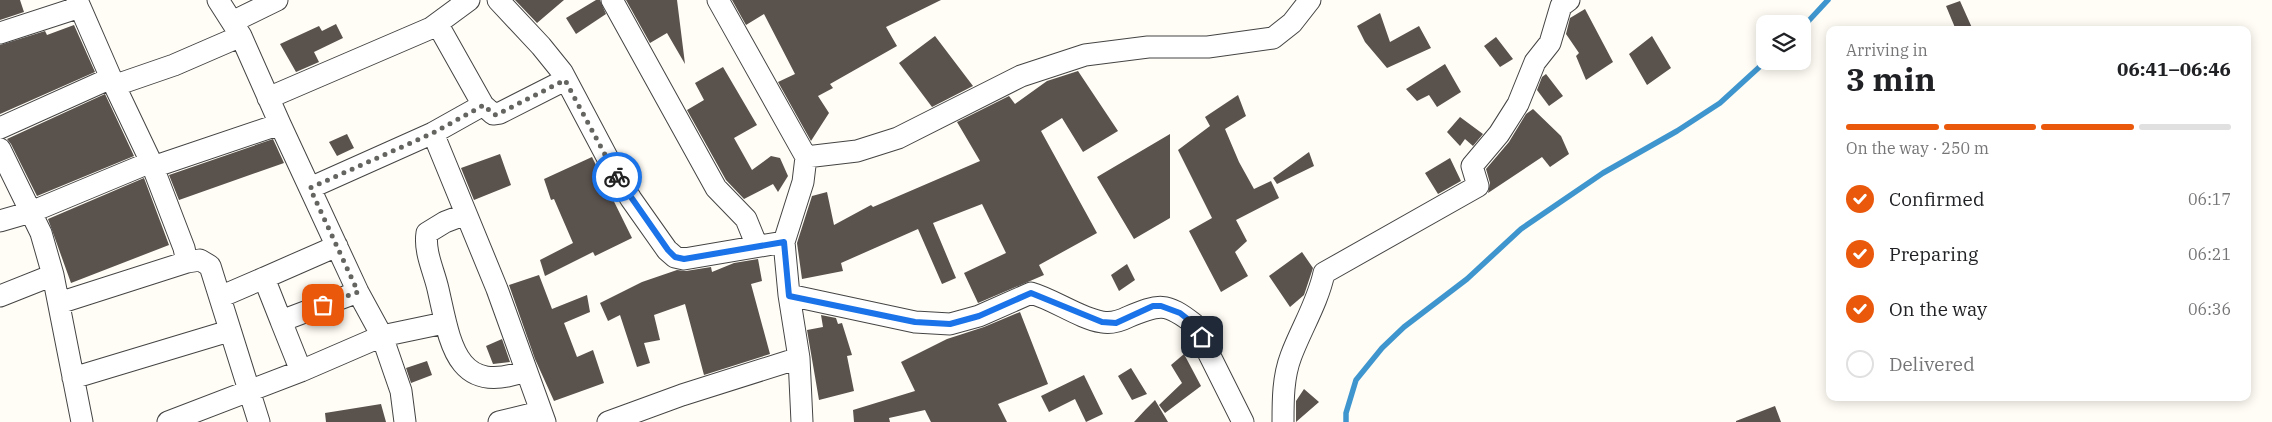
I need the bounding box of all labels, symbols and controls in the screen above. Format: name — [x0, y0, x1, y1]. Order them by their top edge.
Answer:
map controls — [1756, 15, 1811, 70]
button: layers — [1756, 15, 1811, 70]
text: Arriving in — [1846, 40, 1928, 60]
text: 06:41–06:46 — [2117, 57, 2231, 81]
text: 3 min — [1846, 58, 1936, 100]
text: On the way · 250 m — [1846, 138, 1989, 158]
courier — [592, 152, 642, 202]
icon: bike — [603, 163, 631, 191]
icon: check — [1846, 185, 1874, 213]
text: Confirmed — [1889, 187, 1984, 211]
text: 06:17 — [2188, 189, 2231, 209]
icon: check — [1846, 240, 1874, 268]
text: Preparing — [1889, 242, 1978, 266]
text: 06:21 — [2188, 244, 2231, 264]
pin — [302, 284, 344, 326]
icon: bag — [309, 291, 337, 319]
icon: check — [1846, 295, 1874, 323]
text: On the way — [1889, 297, 1987, 321]
text: 06:36 — [2188, 299, 2231, 319]
pin — [1181, 316, 1223, 358]
icon: home — [1188, 323, 1216, 351]
text: Delivered — [1889, 352, 1975, 376]

